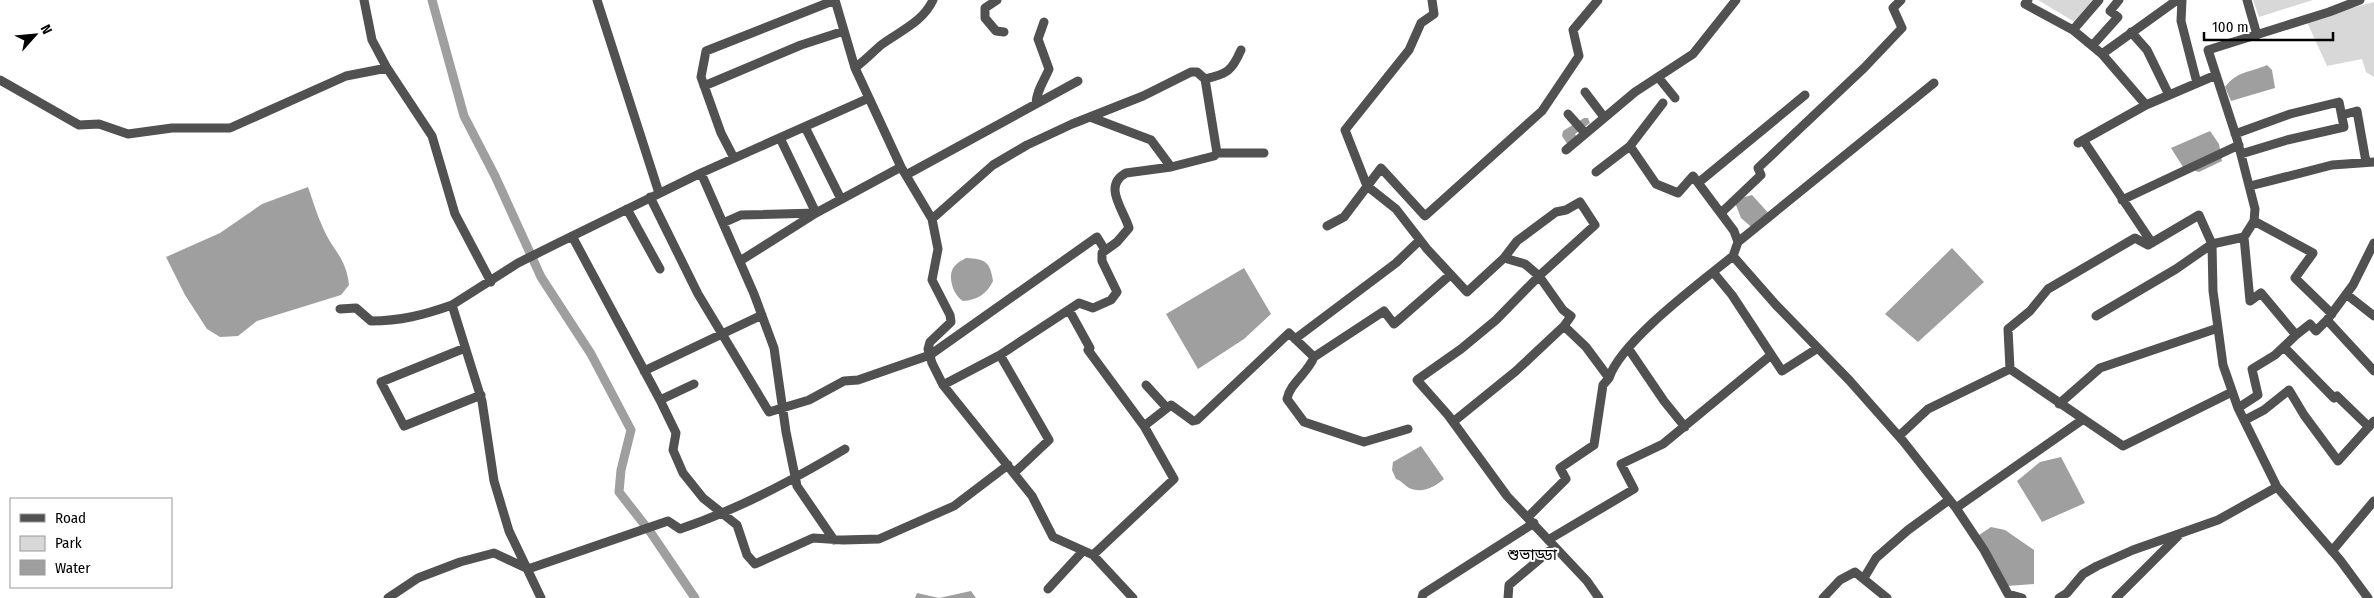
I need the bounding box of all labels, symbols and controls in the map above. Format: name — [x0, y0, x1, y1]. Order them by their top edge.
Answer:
north arrow — [10, 10, 60, 60]
scale bar — [2204, 10, 2333, 42]
text: 100 m — [2212, 18, 2249, 36]
text: N — [37, 22, 56, 37]
legend — [10, 498, 172, 588]
text: Road — [55, 509, 86, 527]
text: Park — [55, 534, 82, 552]
district label: শুভাড্ডা — [1507, 545, 1558, 564]
text: Water — [55, 559, 91, 577]

